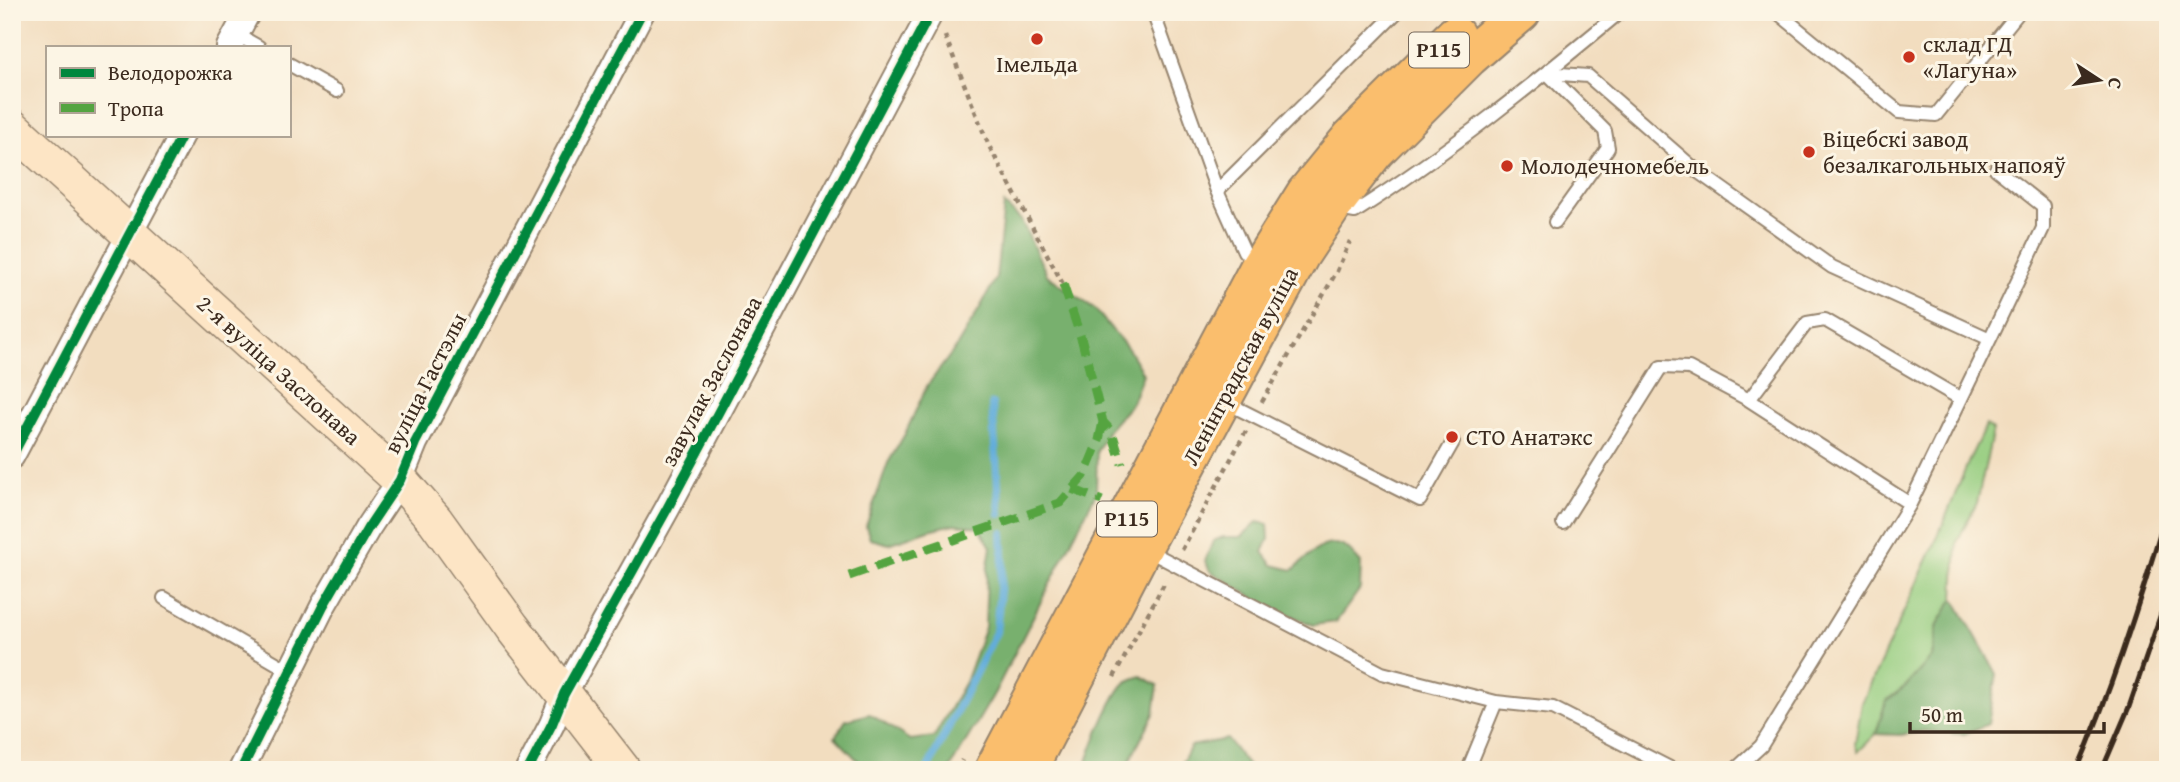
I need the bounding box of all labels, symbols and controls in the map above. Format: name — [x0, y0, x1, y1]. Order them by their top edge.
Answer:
place label: склад ГД «Лагуна» — [1923, 27, 2017, 86]
marker: Імельда — [1029, 31, 1045, 47]
road number: Р115 — [1409, 32, 1469, 68]
legend — [46, 46, 290, 136]
north arrow — [2064, 46, 2134, 116]
place label: Імельда — [996, 47, 1078, 80]
marker: склад ГД «Лагуна» — [1901, 49, 1917, 65]
text: Велодорожка — [108, 57, 233, 88]
text: С — [2101, 75, 2130, 92]
text: Тропа — [108, 93, 164, 124]
place label: Віцебскі завод безалкагольных напояў — [1823, 122, 2066, 181]
marker: Віцебскі завод безалкагольных напояў — [1801, 144, 1817, 160]
place label: Молодечномебель — [1521, 149, 1709, 182]
marker: Молодечномебель — [1499, 158, 1515, 174]
street label: Ленінградская вуліца — [1173, 261, 1306, 471]
street label: 2-я вуліца Заслонава — [190, 287, 369, 452]
street label: завулак Заслонава — [652, 290, 769, 472]
street label: вуліца Гастэлы — [375, 307, 474, 459]
place label: СТО Анатэкс — [1466, 420, 1593, 453]
marker: СТО Анатэкс — [1444, 429, 1460, 445]
road number: Р115 — [1097, 502, 1157, 536]
scale bar — [1910, 691, 2105, 735]
text: 50 m — [1921, 699, 1963, 730]

